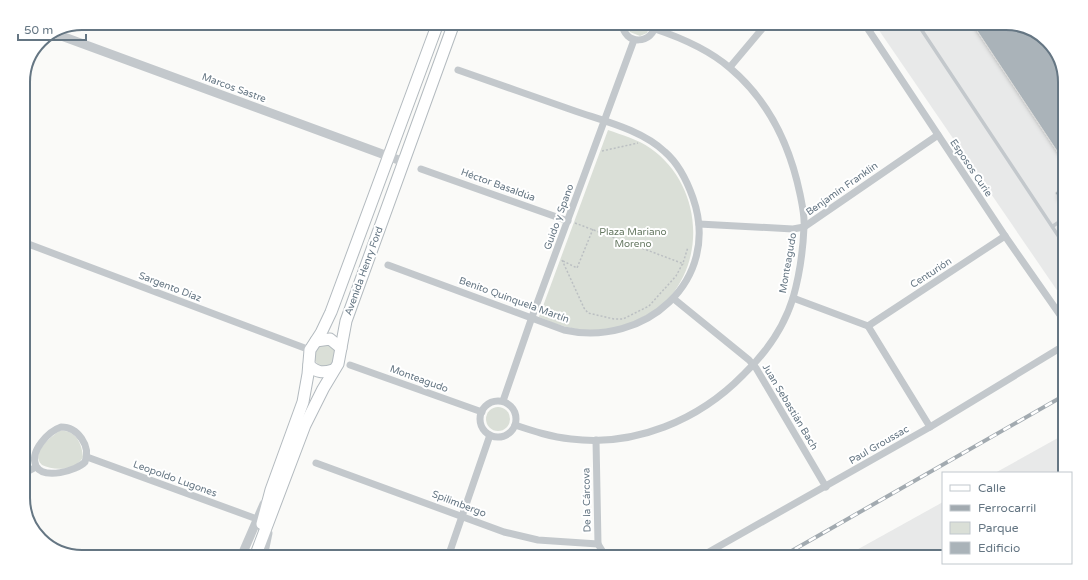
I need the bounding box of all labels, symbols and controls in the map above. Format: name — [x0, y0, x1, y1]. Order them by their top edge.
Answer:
scale bar — [18, 16, 86, 42]
text: 50 m — [24, 23, 53, 37]
street label: Marcos Sastre — [200, 71, 268, 105]
street label: Esposos Curie — [947, 137, 995, 199]
street label: Benjamín Franklin — [804, 160, 880, 218]
street label: Héctor Basaldúa — [459, 166, 537, 204]
street label: Guido y Spano — [542, 182, 576, 252]
street label: Avenida Henry Ford — [342, 225, 386, 317]
park label: Plaza Mariano Moreno — [599, 226, 667, 250]
street label: Monteagudo — [777, 232, 799, 294]
street label: Centurión — [908, 255, 954, 291]
street label: Sargento Díaz — [137, 270, 203, 304]
street label: Benito Quinquela Martín — [457, 274, 571, 326]
street label: Juan Sebastián Bach — [760, 362, 820, 452]
street label: Monteagudo — [388, 363, 450, 395]
street label: Paul Groussac — [847, 423, 911, 467]
street label: Leopoldo Lugones — [132, 458, 219, 500]
street label: De la Cárcova — [580, 468, 594, 532]
legend — [942, 472, 1072, 564]
text: Calle — [978, 481, 1006, 495]
street label: Spilimbergo — [430, 488, 488, 520]
text: Ferrocarril — [978, 501, 1036, 515]
text: Parque — [978, 521, 1019, 535]
text: Edificio — [978, 541, 1020, 555]

